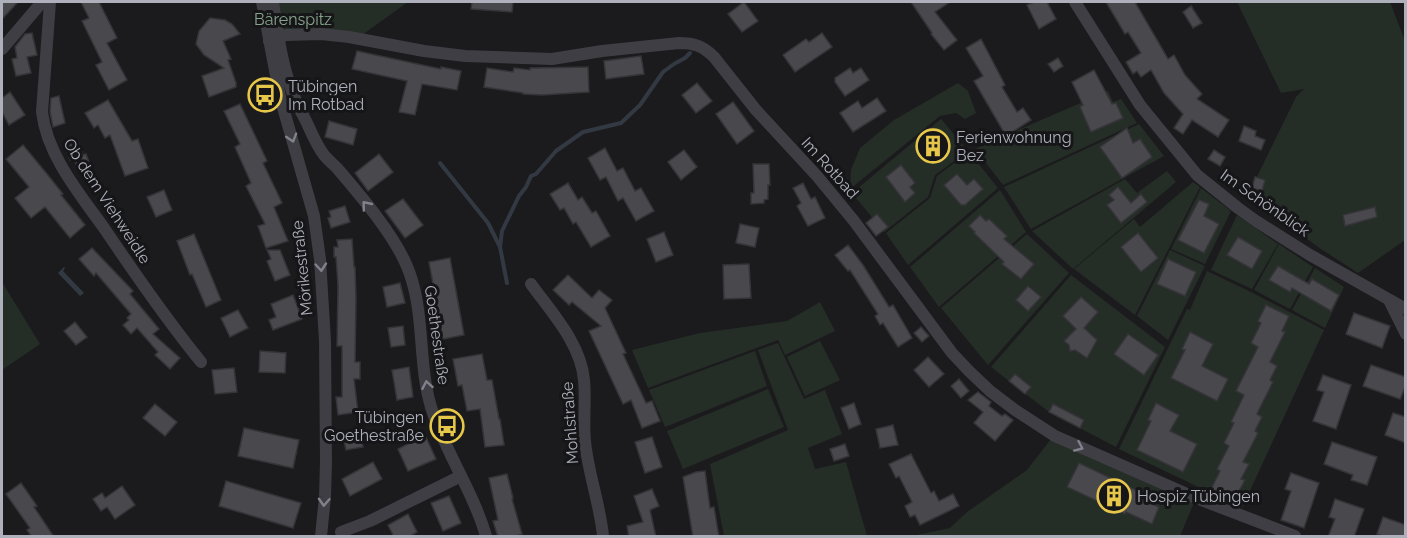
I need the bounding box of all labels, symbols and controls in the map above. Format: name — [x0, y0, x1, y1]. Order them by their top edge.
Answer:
park label: Bärenspitz — [254, 10, 332, 29]
bus stop icon: Tübingen Im Rotbad — [247, 77, 283, 113]
place label: Tübingen Im Rotbad — [288, 77, 364, 114]
building icon: Ferienwohnung Bez — [915, 128, 951, 164]
place label: Ferienwohnung Bez — [956, 128, 1072, 165]
one-way arrow — [285, 132, 297, 143]
street label: Im Rotbad — [797, 133, 863, 203]
street label: Ob dem Viehweidle — [59, 135, 155, 267]
street label: Im Schönblick — [1217, 165, 1314, 241]
one-way arrow — [363, 200, 374, 211]
street label: Mörikestraße — [288, 219, 316, 317]
one-way arrow — [314, 262, 327, 271]
street label: Goethestraße — [421, 284, 453, 386]
one-way arrow — [421, 380, 434, 390]
street label: Mohlstraße — [558, 381, 582, 465]
place label: Tübingen Goethestraße — [324, 408, 424, 445]
bus stop icon: Tübingen Goethestraße — [429, 408, 465, 444]
one-way arrow — [1072, 440, 1083, 452]
building icon: Hospiz Tübingen — [1096, 478, 1132, 514]
place label: Hospiz Tübingen — [1137, 487, 1260, 506]
one-way arrow — [318, 498, 331, 507]

